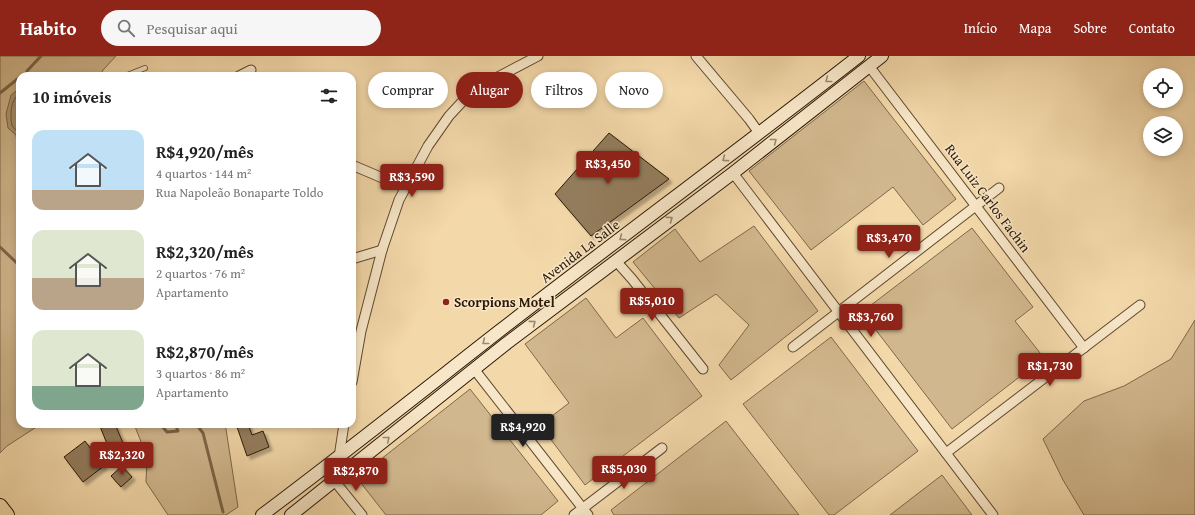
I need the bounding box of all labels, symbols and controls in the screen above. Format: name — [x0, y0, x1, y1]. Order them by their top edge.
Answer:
search box — [101, 10, 381, 46]
text: Habito — [20, 14, 77, 42]
icon: search — [115, 17, 137, 39]
text: Pesquisar aqui — [147, 18, 238, 39]
text: Início — [964, 18, 997, 38]
text: Mapa — [1019, 18, 1051, 38]
text: Sobre — [1073, 18, 1107, 38]
text: Contato — [1129, 18, 1175, 38]
map controls — [1143, 68, 1183, 156]
button: locate — [1143, 68, 1183, 108]
chip: Comprar — [368, 72, 448, 108]
chip: Alugar — [456, 72, 523, 108]
chip: Filtros — [531, 72, 597, 108]
chip: Novo — [605, 72, 663, 108]
one-way arrow — [826, 75, 833, 82]
text: 10 imóveis — [32, 84, 111, 109]
icon: filters — [318, 85, 340, 107]
button: layers — [1143, 116, 1183, 156]
text: R$4,920/mês — [156, 139, 254, 164]
one-way arrow — [769, 139, 776, 146]
street label: Rua Luiz Carlos Fachin — [941, 140, 1036, 256]
icon: home — [64, 146, 112, 194]
pin: R$3,450 — [571, 151, 645, 185]
text: R$3,450 — [585, 154, 631, 173]
one-way arrow — [723, 155, 730, 162]
text: 4 quartos · 144 m² — [156, 164, 251, 183]
pin: R$3,590 — [375, 164, 449, 198]
text: R$3,590 — [389, 167, 435, 186]
text: Rua Napoleão Bonaparte Toldo — [156, 183, 323, 202]
street label: Avenida La Salle — [536, 214, 624, 287]
one-way arrow — [666, 217, 673, 224]
pin: R$3,470 — [852, 225, 926, 259]
text: R$3,470 — [866, 228, 912, 247]
one-way arrow — [619, 233, 626, 240]
text: R$2,320/mês — [156, 239, 254, 264]
icon: home — [64, 246, 112, 294]
text: 2 quartos · 76 m² — [156, 264, 245, 283]
text: Apartamento — [156, 283, 228, 302]
pin: R$5,010 — [615, 288, 689, 322]
text: R$5,010 — [629, 291, 675, 310]
place label: Scorpions Motel — [454, 292, 555, 312]
marker: Scorpions Motel — [441, 297, 451, 307]
pin: R$3,760 — [834, 304, 908, 338]
text: R$3,760 — [848, 307, 894, 326]
one-way arrow — [529, 321, 536, 328]
one-way arrow — [483, 337, 490, 344]
text: R$2,870/mês — [156, 339, 254, 364]
icon: home — [64, 346, 112, 394]
pin: R$1,730 — [1013, 353, 1087, 387]
text: R$1,730 — [1027, 356, 1073, 375]
text: 3 quartos · 86 m² — [156, 364, 245, 383]
text: Apartamento — [156, 383, 228, 402]
pin: R$4,920 — [486, 414, 560, 448]
text: R$4,920 — [500, 417, 546, 436]
one-way arrow — [383, 436, 390, 443]
pin: R$2,320 — [85, 442, 159, 476]
text: R$2,320 — [99, 445, 145, 464]
pin: R$5,030 — [587, 456, 661, 490]
pin: R$2,870 — [319, 458, 393, 492]
text: R$5,030 — [601, 459, 647, 478]
text: R$2,870 — [333, 461, 379, 480]

